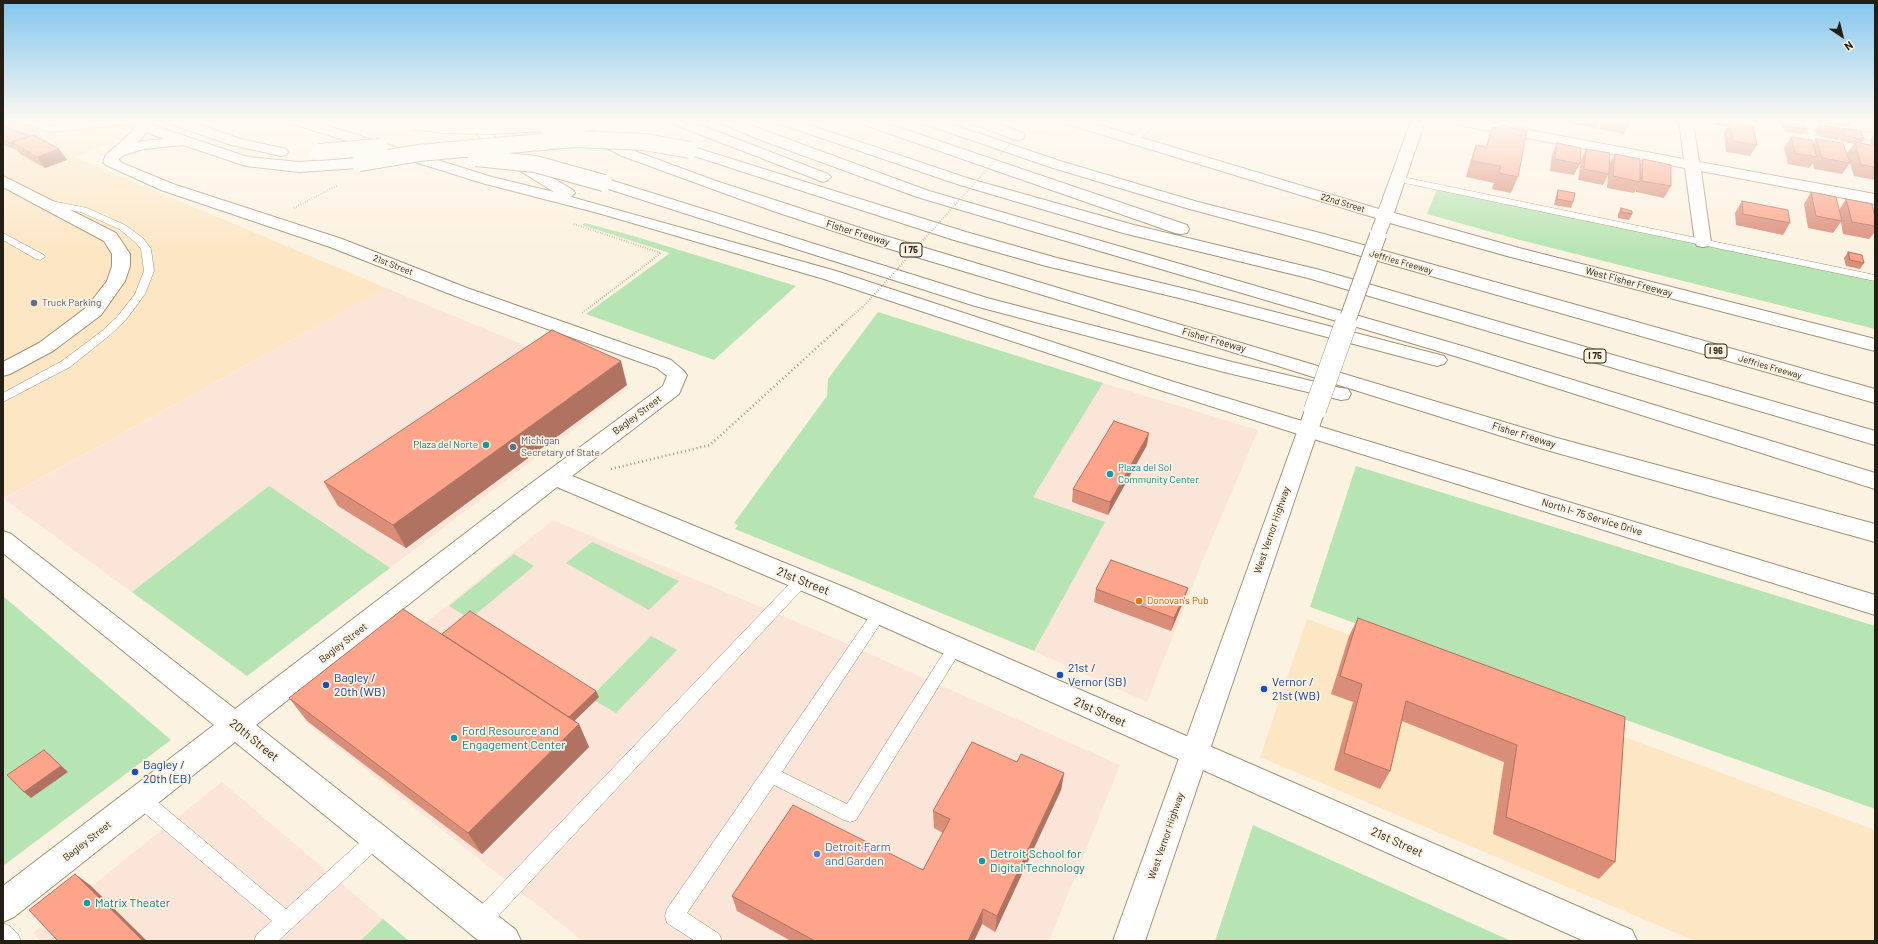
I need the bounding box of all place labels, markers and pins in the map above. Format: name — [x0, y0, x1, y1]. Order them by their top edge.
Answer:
place label: Truck Parking — [42, 297, 101, 309]
marker: Truck Parking — [29, 298, 39, 308]
place label: Michigan Secretary of State — [521, 435, 600, 458]
place label: Plaza del Norte — [413, 439, 478, 451]
marker: Plaza del Norte — [481, 440, 491, 450]
marker: Michigan Secretary of State — [508, 442, 518, 452]
place label: Plaza del Sol Community Center — [1118, 462, 1199, 486]
marker: Plaza del Sol Community Center — [1105, 469, 1115, 479]
place label: Donovan's Pub — [1147, 595, 1209, 607]
marker: Donovan's Pub — [1134, 596, 1144, 606]
place label: 21st / Vernor (SB) — [1068, 661, 1126, 689]
marker: 21st / Vernor (SB) — [1055, 670, 1065, 680]
place label: Bagley / 20th (WB) — [334, 671, 385, 699]
place label: Vernor / 21st (WB) — [1272, 675, 1319, 703]
marker: Bagley / 20th (WB) — [321, 680, 331, 690]
marker: Vernor / 21st (WB) — [1259, 684, 1269, 694]
place label: Ford Resource and Engagement Center — [462, 724, 566, 752]
marker: Ford Resource and Engagement Center — [449, 733, 459, 743]
place label: Bagley / 20th (EB) — [143, 758, 190, 786]
marker: Bagley / 20th (EB) — [130, 767, 140, 777]
place label: Detroit Farm and Garden — [825, 840, 891, 868]
place label: Detroit School for Digital Technology — [990, 847, 1085, 875]
marker: Detroit Farm and Garden — [812, 849, 822, 859]
marker: Detroit School for Digital Technology — [977, 856, 987, 866]
place label: Matrix Theater — [95, 896, 170, 910]
marker: Matrix Theater — [82, 898, 92, 908]

